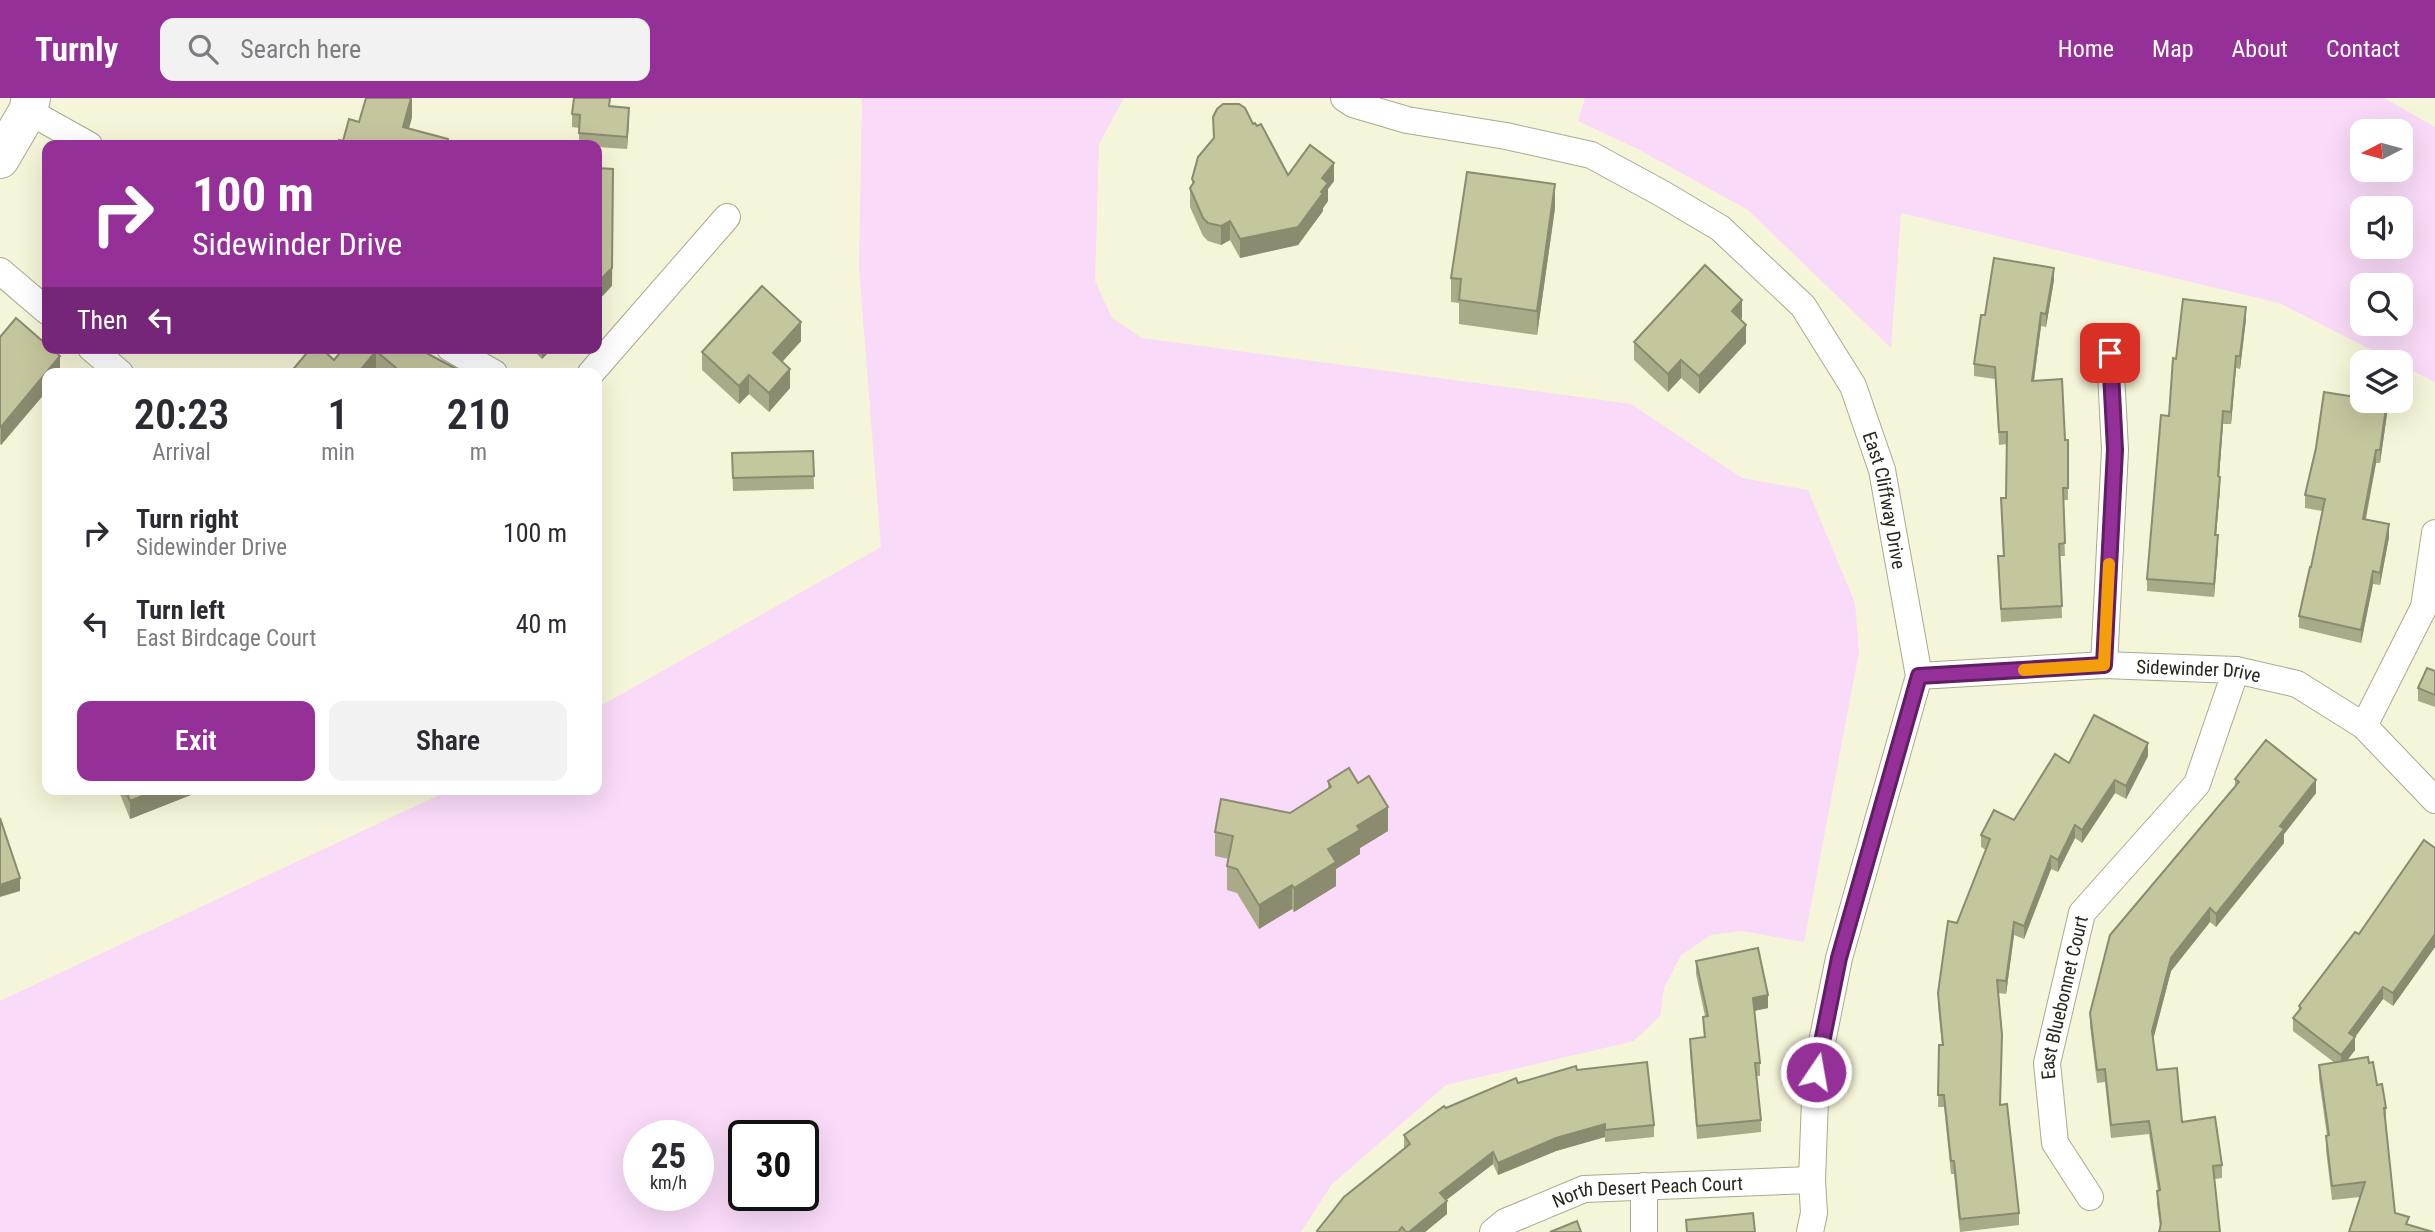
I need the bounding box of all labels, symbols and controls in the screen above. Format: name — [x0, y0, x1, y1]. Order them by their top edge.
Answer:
search box — [160, 18, 650, 81]
text: Turnly — [35, 30, 118, 69]
icon: search — [184, 30, 222, 68]
text: Search here — [240, 34, 361, 64]
text: Home — [2058, 35, 2114, 63]
text: Map — [2152, 35, 2194, 63]
text: About — [2232, 35, 2288, 63]
text: Contact — [2326, 35, 2400, 63]
north arrow — [2350, 119, 2413, 182]
map controls — [2350, 119, 2413, 413]
text: 100 m — [192, 166, 314, 223]
icon: right — [77, 168, 168, 259]
button: sound — [2350, 196, 2413, 259]
text: Sidewinder Drive — [192, 225, 402, 263]
button: search — [2350, 273, 2413, 336]
icon: left — [142, 301, 180, 339]
text: Then — [77, 305, 128, 335]
pin — [2080, 323, 2140, 383]
icon: arrive — [2091, 334, 2129, 372]
button: layers — [2350, 350, 2413, 413]
text: 20:23 — [134, 390, 229, 439]
text: 1 — [328, 390, 349, 439]
text: 210 — [447, 390, 510, 439]
street label: East Cliffway Drive — [1858, 428, 1911, 571]
text: Arrival — [152, 439, 211, 466]
text: min — [321, 439, 355, 466]
text: m — [470, 439, 487, 466]
text: Turn right — [136, 504, 238, 534]
icon: right — [77, 514, 115, 552]
text: 100 m — [503, 518, 567, 548]
text: Sidewinder Drive — [136, 534, 287, 561]
text: Turn left — [136, 595, 225, 625]
icon: left — [77, 605, 115, 643]
text: 40 m — [516, 609, 567, 639]
text: East Birdcage Court — [136, 625, 316, 652]
street label: Sidewinder Drive — [2136, 655, 2263, 687]
button: Exit — [77, 701, 315, 781]
button: Share — [329, 701, 567, 781]
street label: East Bluebonnet Court — [2035, 913, 2093, 1081]
position arrow — [1779, 1035, 1853, 1109]
speed limit sign: 30 — [728, 1120, 819, 1211]
text: 25 — [651, 1136, 686, 1177]
street label: North Desert Peach Court — [1549, 1171, 1743, 1213]
text: km/h — [650, 1172, 687, 1193]

